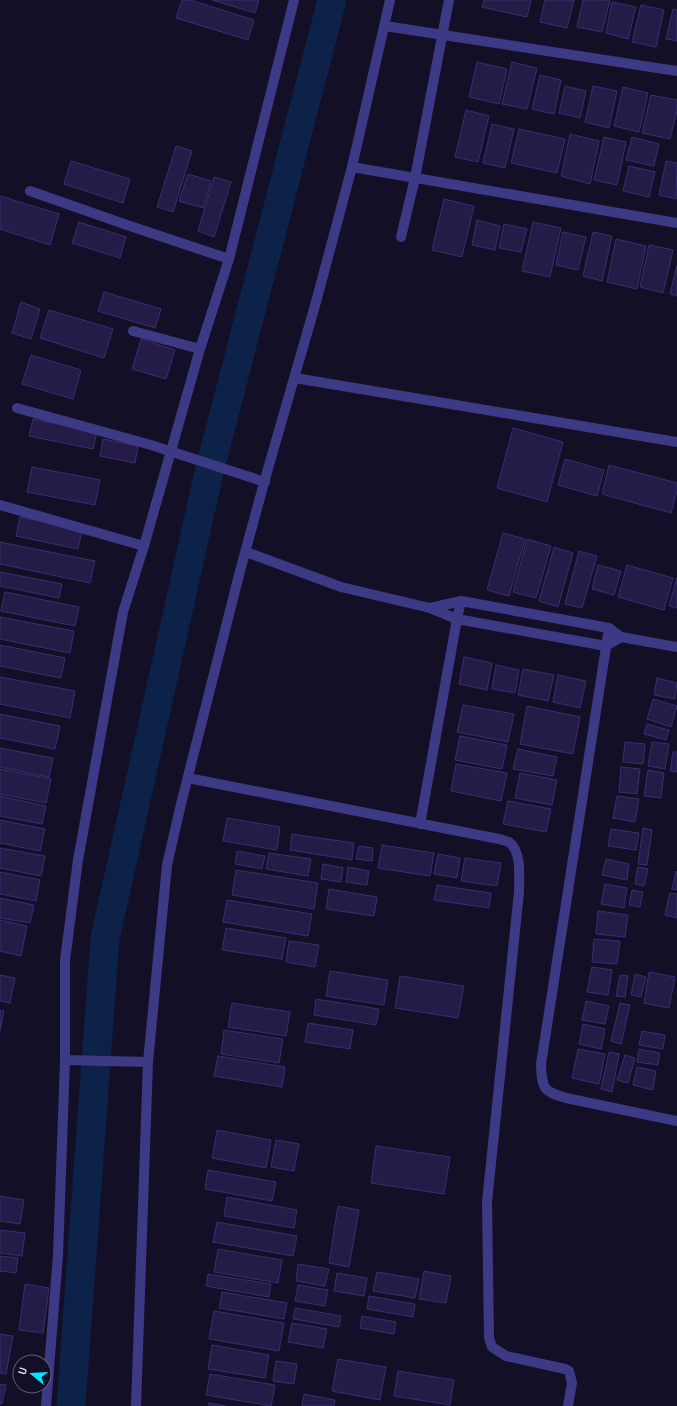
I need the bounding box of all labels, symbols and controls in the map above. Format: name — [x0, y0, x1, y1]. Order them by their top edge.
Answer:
north arrow — [12, 1354, 52, 1394]
text: U — [15, 1365, 30, 1376]

